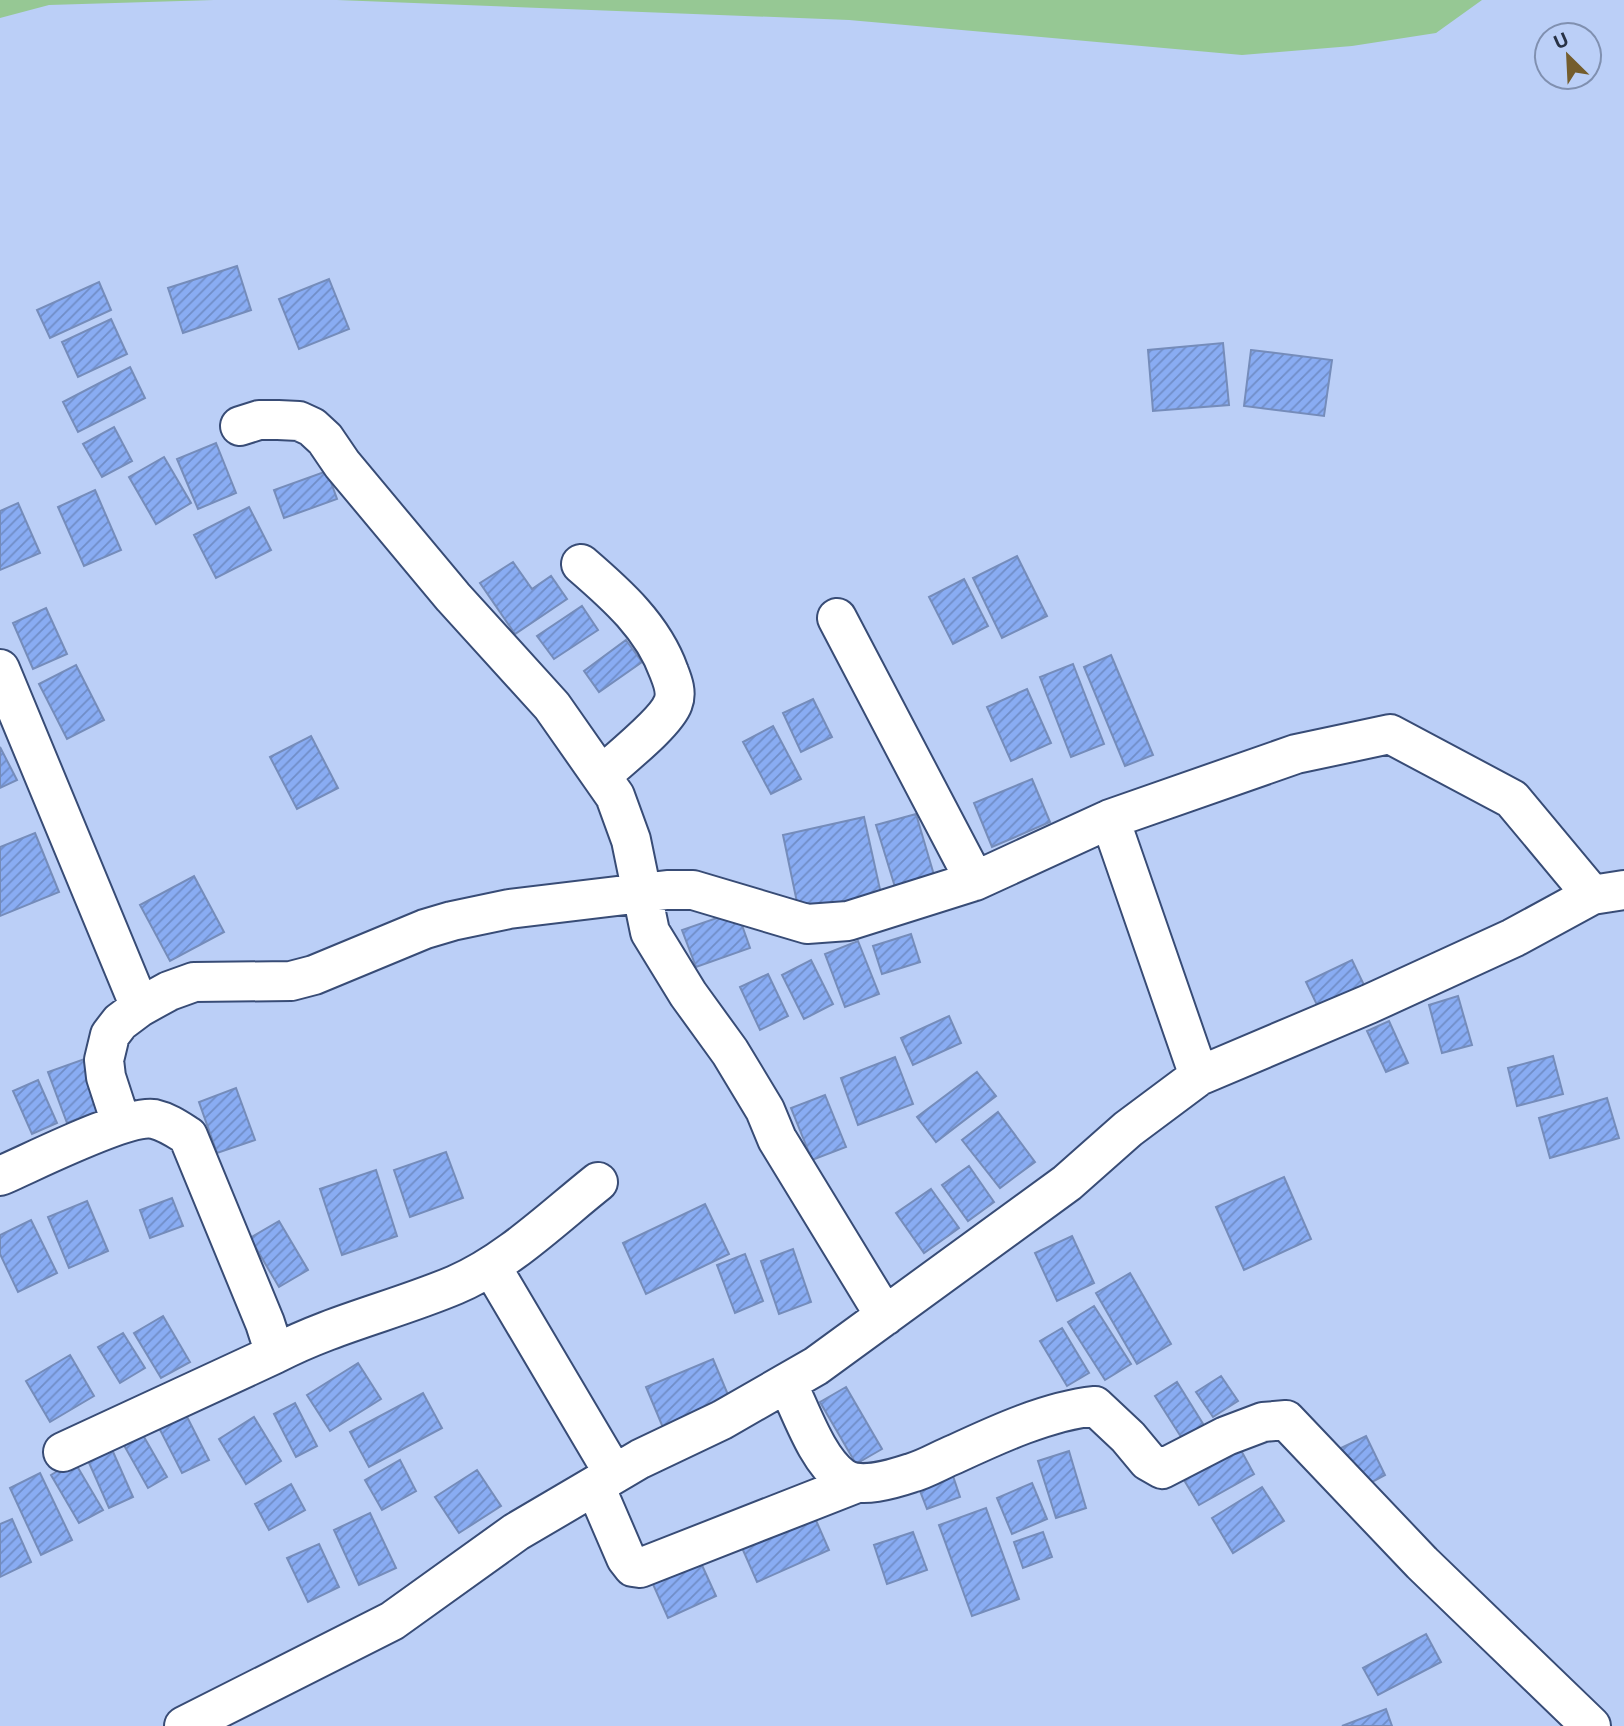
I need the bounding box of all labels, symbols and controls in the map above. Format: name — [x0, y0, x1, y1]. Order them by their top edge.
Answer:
north arrow — [1533, 21, 1603, 91]
text: U — [1549, 26, 1573, 55]

